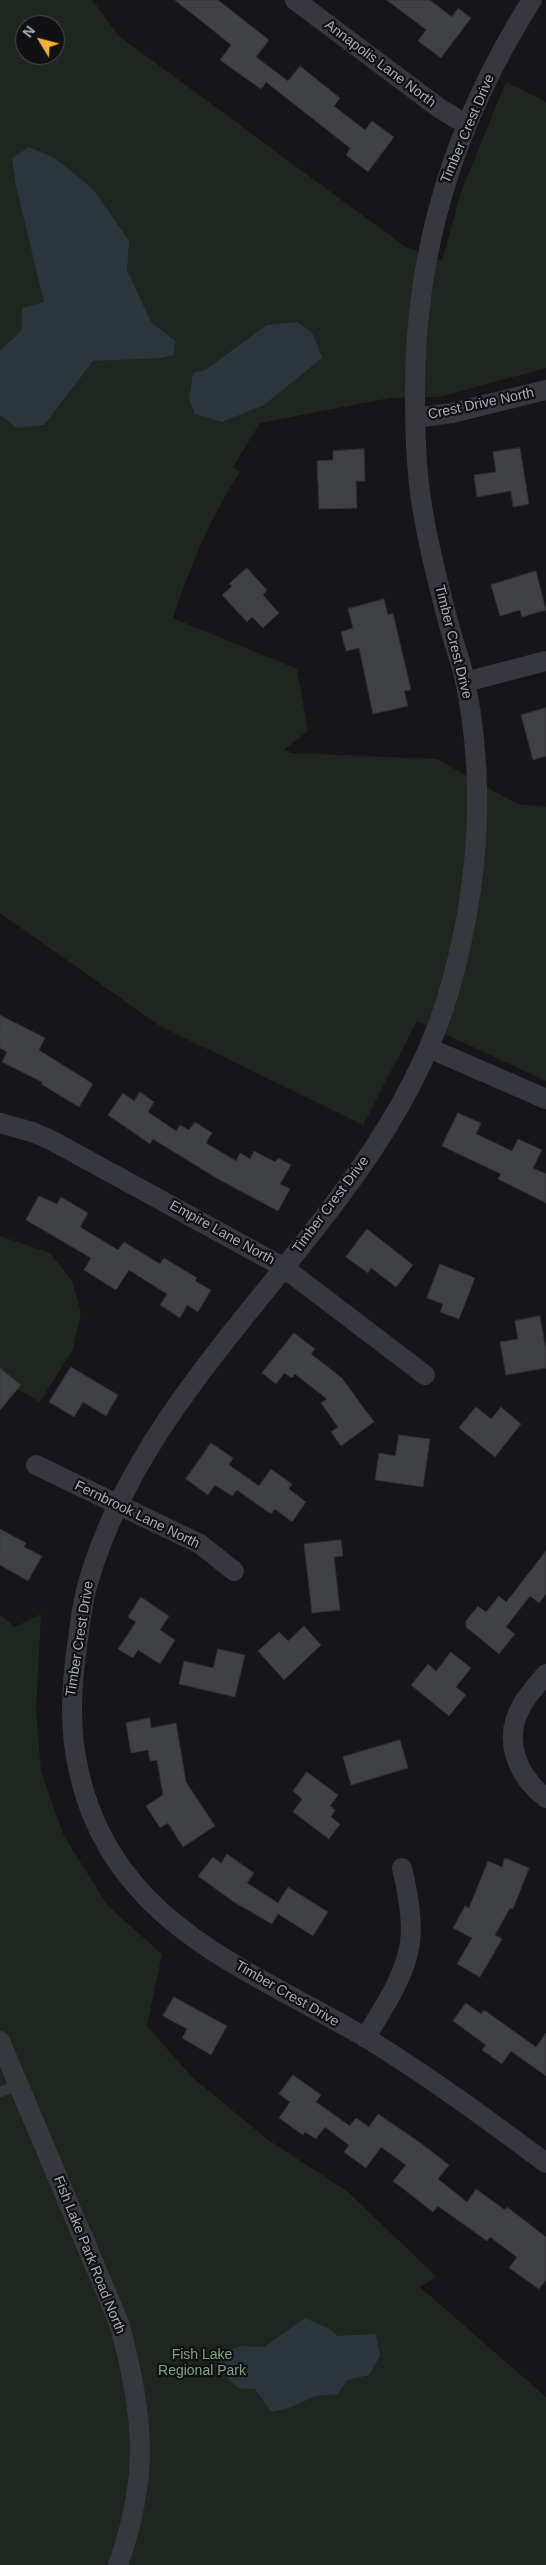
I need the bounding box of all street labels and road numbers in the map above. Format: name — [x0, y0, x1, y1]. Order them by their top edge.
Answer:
street label: Annapolis Lane North — [321, 17, 439, 111]
street label: Timber Crest Drive — [437, 72, 499, 186]
street label: Crest Drive North — [426, 385, 536, 423]
street label: Timber Crest Drive — [431, 583, 475, 701]
street label: Timber Crest Drive — [289, 1153, 373, 1257]
street label: Empire Lane North — [167, 1197, 277, 1269]
street label: Fernbrook Lane North — [72, 1477, 202, 1553]
street label: Timber Crest Drive — [63, 1580, 97, 1698]
street label: Timber Crest Drive — [232, 1957, 342, 2031]
street label: Fish Lake Park Road North — [50, 2174, 128, 2336]

